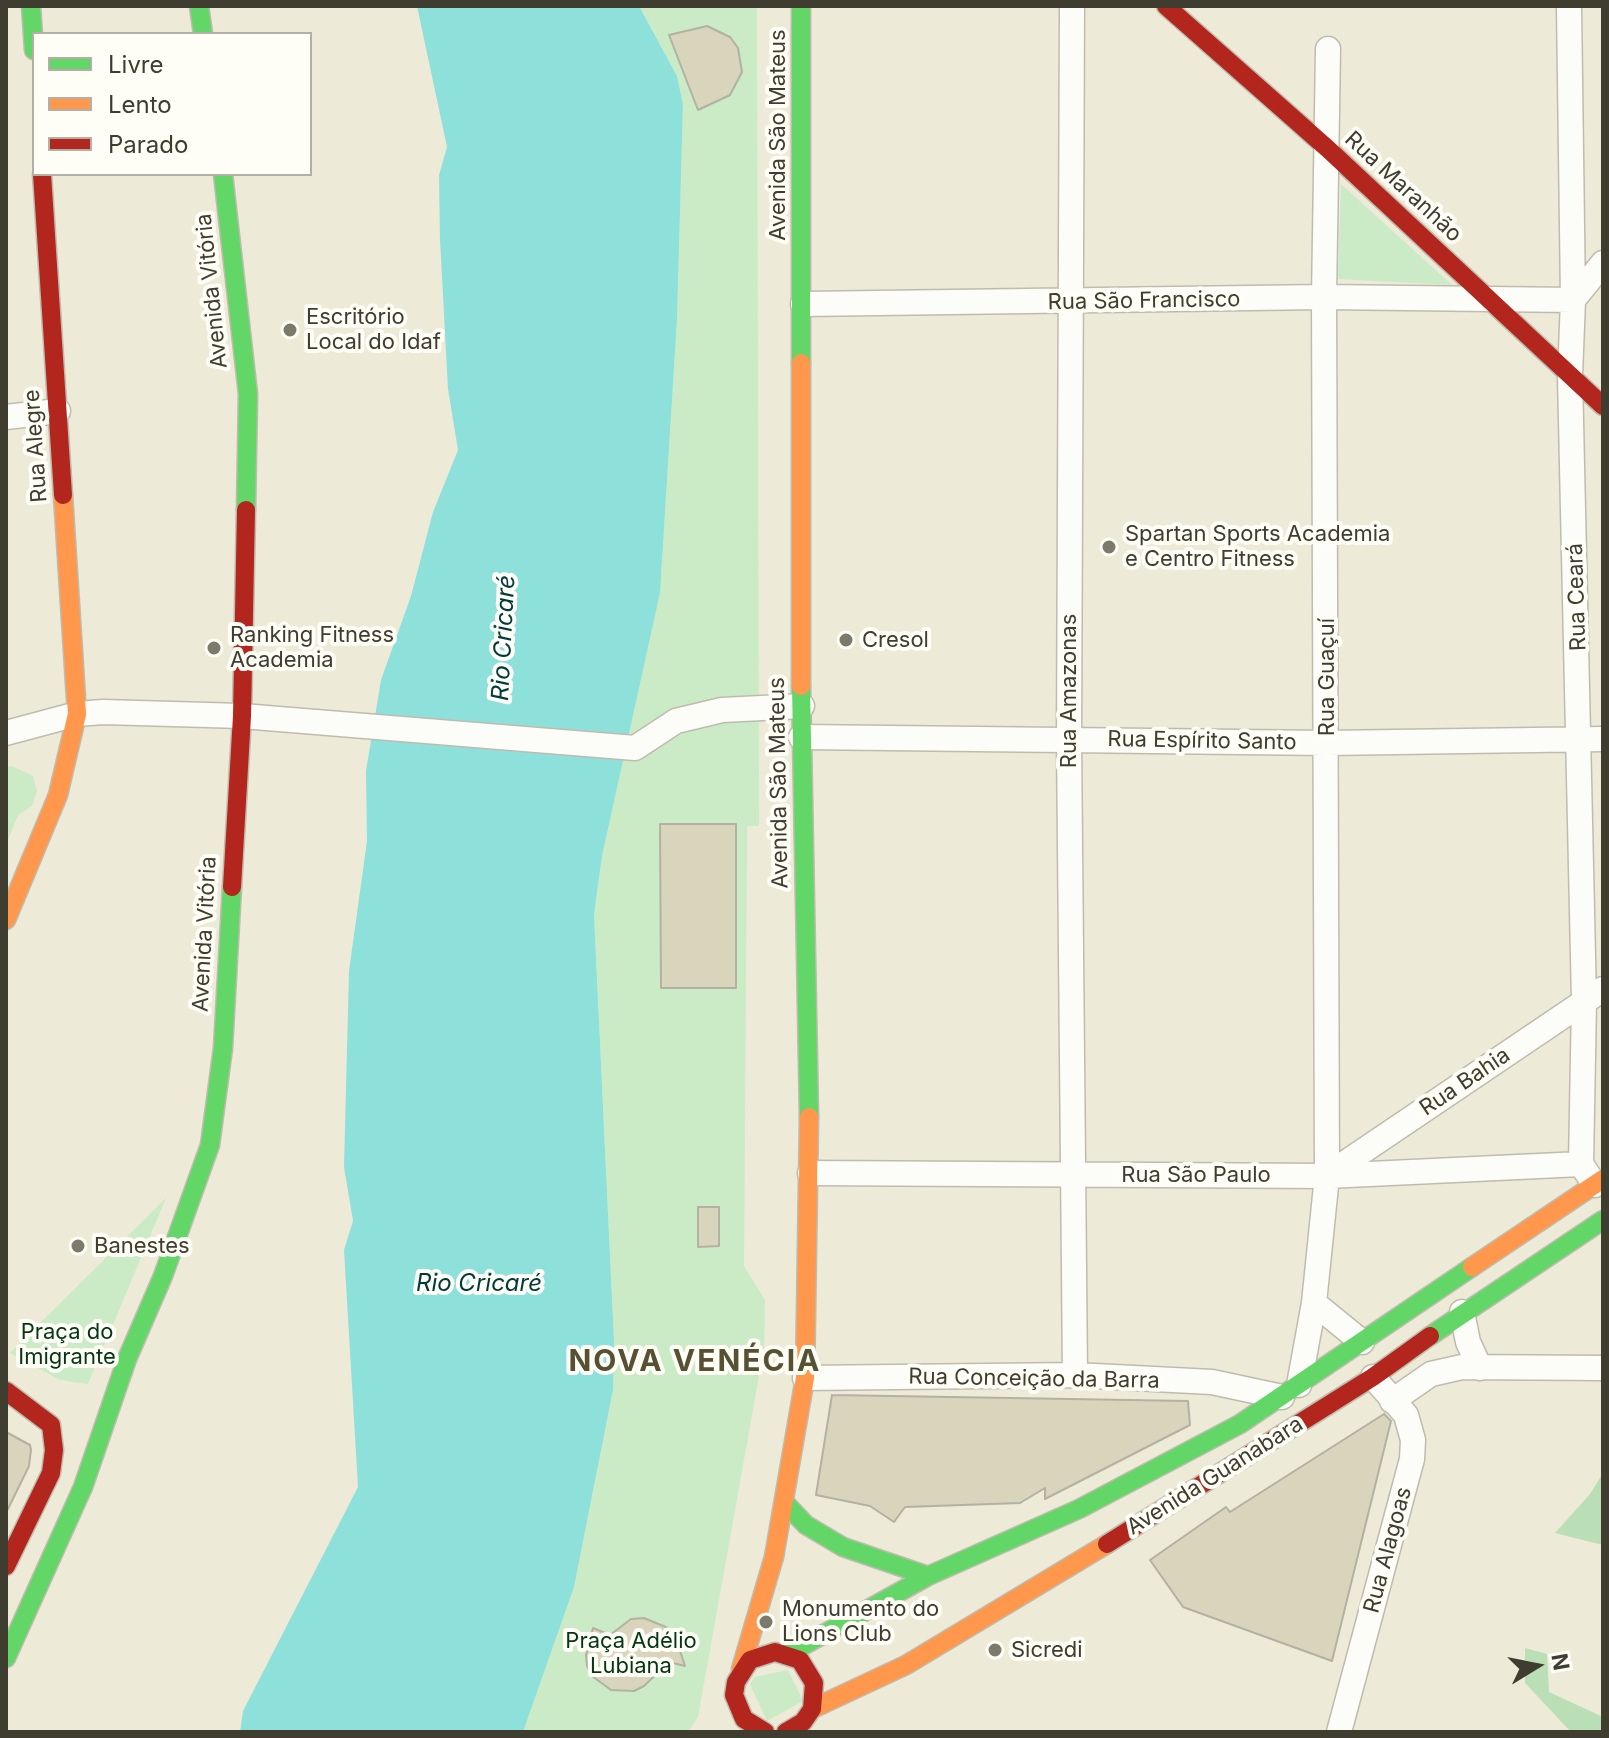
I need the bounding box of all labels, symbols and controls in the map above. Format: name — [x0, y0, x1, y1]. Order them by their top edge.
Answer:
street label: Avenida São Mateus — [765, 29, 791, 241]
legend — [32, 32, 312, 176]
text: Livre — [108, 50, 164, 79]
text: Lento — [108, 90, 172, 119]
street label: Rua Maranhão — [1339, 126, 1467, 248]
text: Parado — [108, 130, 188, 159]
street label: Avenida Vitória — [191, 212, 233, 370]
street label: Rua São Francisco — [1047, 286, 1241, 316]
place label: Escritório Local do Idaf — [306, 304, 441, 356]
marker: Escritório Local do Idaf — [281, 321, 299, 339]
street label: Rua Alegre — [19, 389, 53, 503]
place label: Spartan Sports Academia e Centro Fitness — [1125, 521, 1390, 572]
marker: Spartan Sports Academia e Centro Fitness — [1100, 538, 1118, 556]
street label: Rua Ceará — [1562, 543, 1592, 651]
water label: Rio Cricaré — [486, 574, 522, 702]
street label: Rua Amazonas — [1056, 614, 1082, 768]
street label: Rua Guaçuí — [1314, 618, 1340, 736]
place label: Ranking Fitness Academia — [230, 622, 394, 674]
place label: Cresol — [862, 627, 929, 653]
marker: Cresol — [837, 631, 855, 649]
marker: Ranking Fitness Academia — [205, 639, 223, 657]
street label: Avenida São Mateus — [764, 677, 794, 889]
street label: Rua Espírito Santo — [1107, 726, 1297, 756]
street label: Avenida Vitória — [188, 856, 222, 1012]
street label: Rua Bahia — [1415, 1042, 1515, 1122]
street label: Rua São Paulo — [1121, 1162, 1271, 1188]
place label: Banestes — [94, 1233, 190, 1259]
marker: Banestes — [69, 1237, 87, 1255]
water label: Rio Cricaré — [416, 1270, 542, 1298]
park label: Praça do Imigrante — [18, 1319, 116, 1370]
district label: NOVA VENÉCIA — [568, 1344, 822, 1380]
street label: Rua Conceição da Barra — [908, 1364, 1160, 1394]
street label: Avenida Guanabara — [1122, 1411, 1308, 1541]
street label: Rua Alagoas — [1358, 1484, 1418, 1616]
place label: Monumento do Lions Club — [782, 1596, 939, 1648]
marker: Monumento do Lions Club — [757, 1613, 775, 1631]
north arrow — [1497, 1626, 1577, 1706]
park label: Praça Adélio Lubiana — [565, 1628, 697, 1680]
place label: Sicredi — [1011, 1637, 1083, 1663]
marker: Sicredi — [986, 1641, 1004, 1659]
text: N — [1546, 1651, 1575, 1672]

